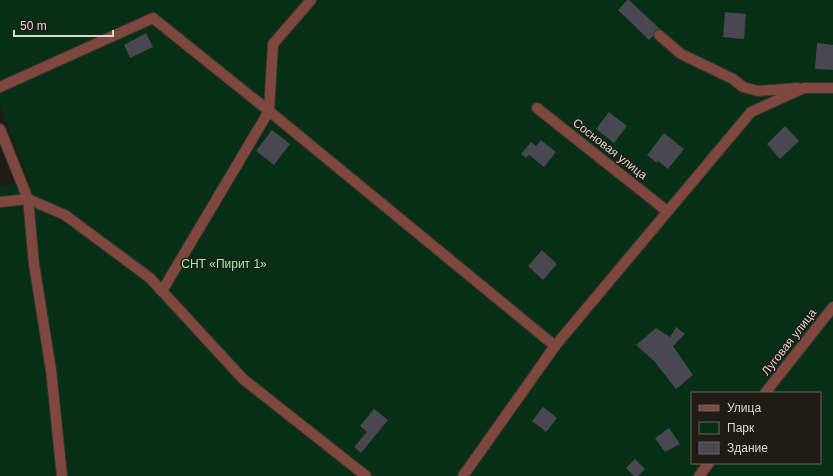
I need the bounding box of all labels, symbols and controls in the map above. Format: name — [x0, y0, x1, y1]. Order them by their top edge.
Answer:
scale bar — [14, 12, 113, 38]
text: 50 m — [20, 19, 47, 33]
street label: Сосновая улица — [570, 116, 650, 183]
park label: СНТ «Пирит 1» — [181, 257, 267, 271]
street label: Луговая улица — [759, 306, 820, 378]
legend — [691, 392, 821, 464]
text: Улица — [727, 401, 761, 415]
text: Парк — [727, 421, 755, 435]
text: Здание — [727, 441, 768, 455]

